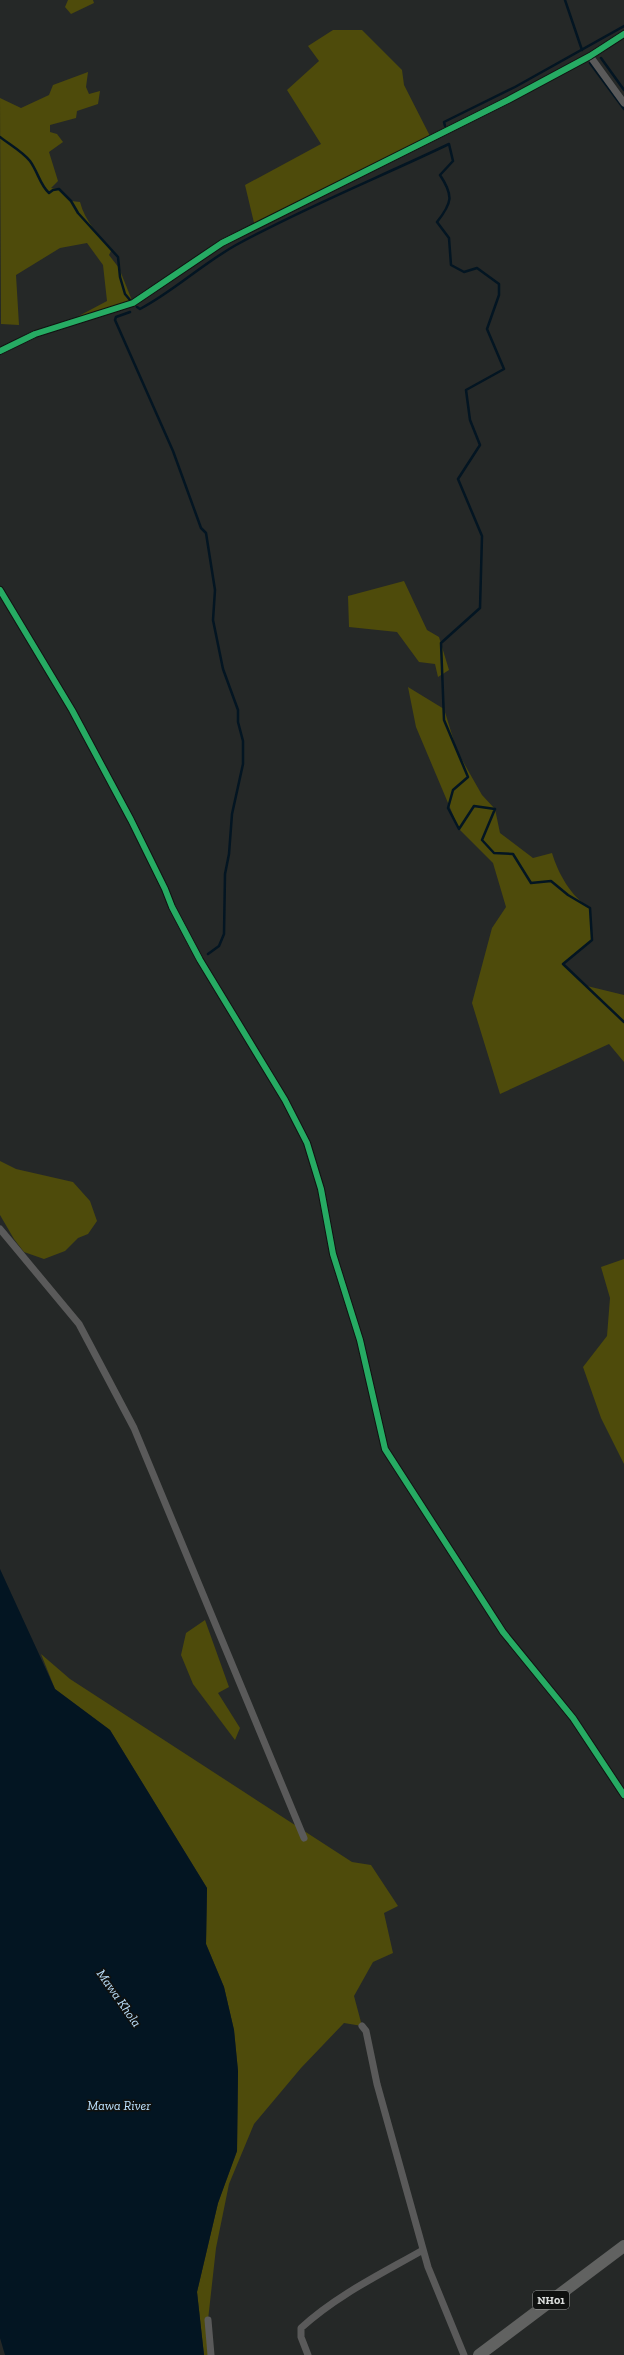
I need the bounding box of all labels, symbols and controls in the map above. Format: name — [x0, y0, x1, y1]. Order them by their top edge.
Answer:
water label: Mawa Khola — [94, 1966, 144, 2030]
water label: Mawa River — [87, 2098, 151, 2113]
road number: NH01 — [533, 2291, 569, 2309]

